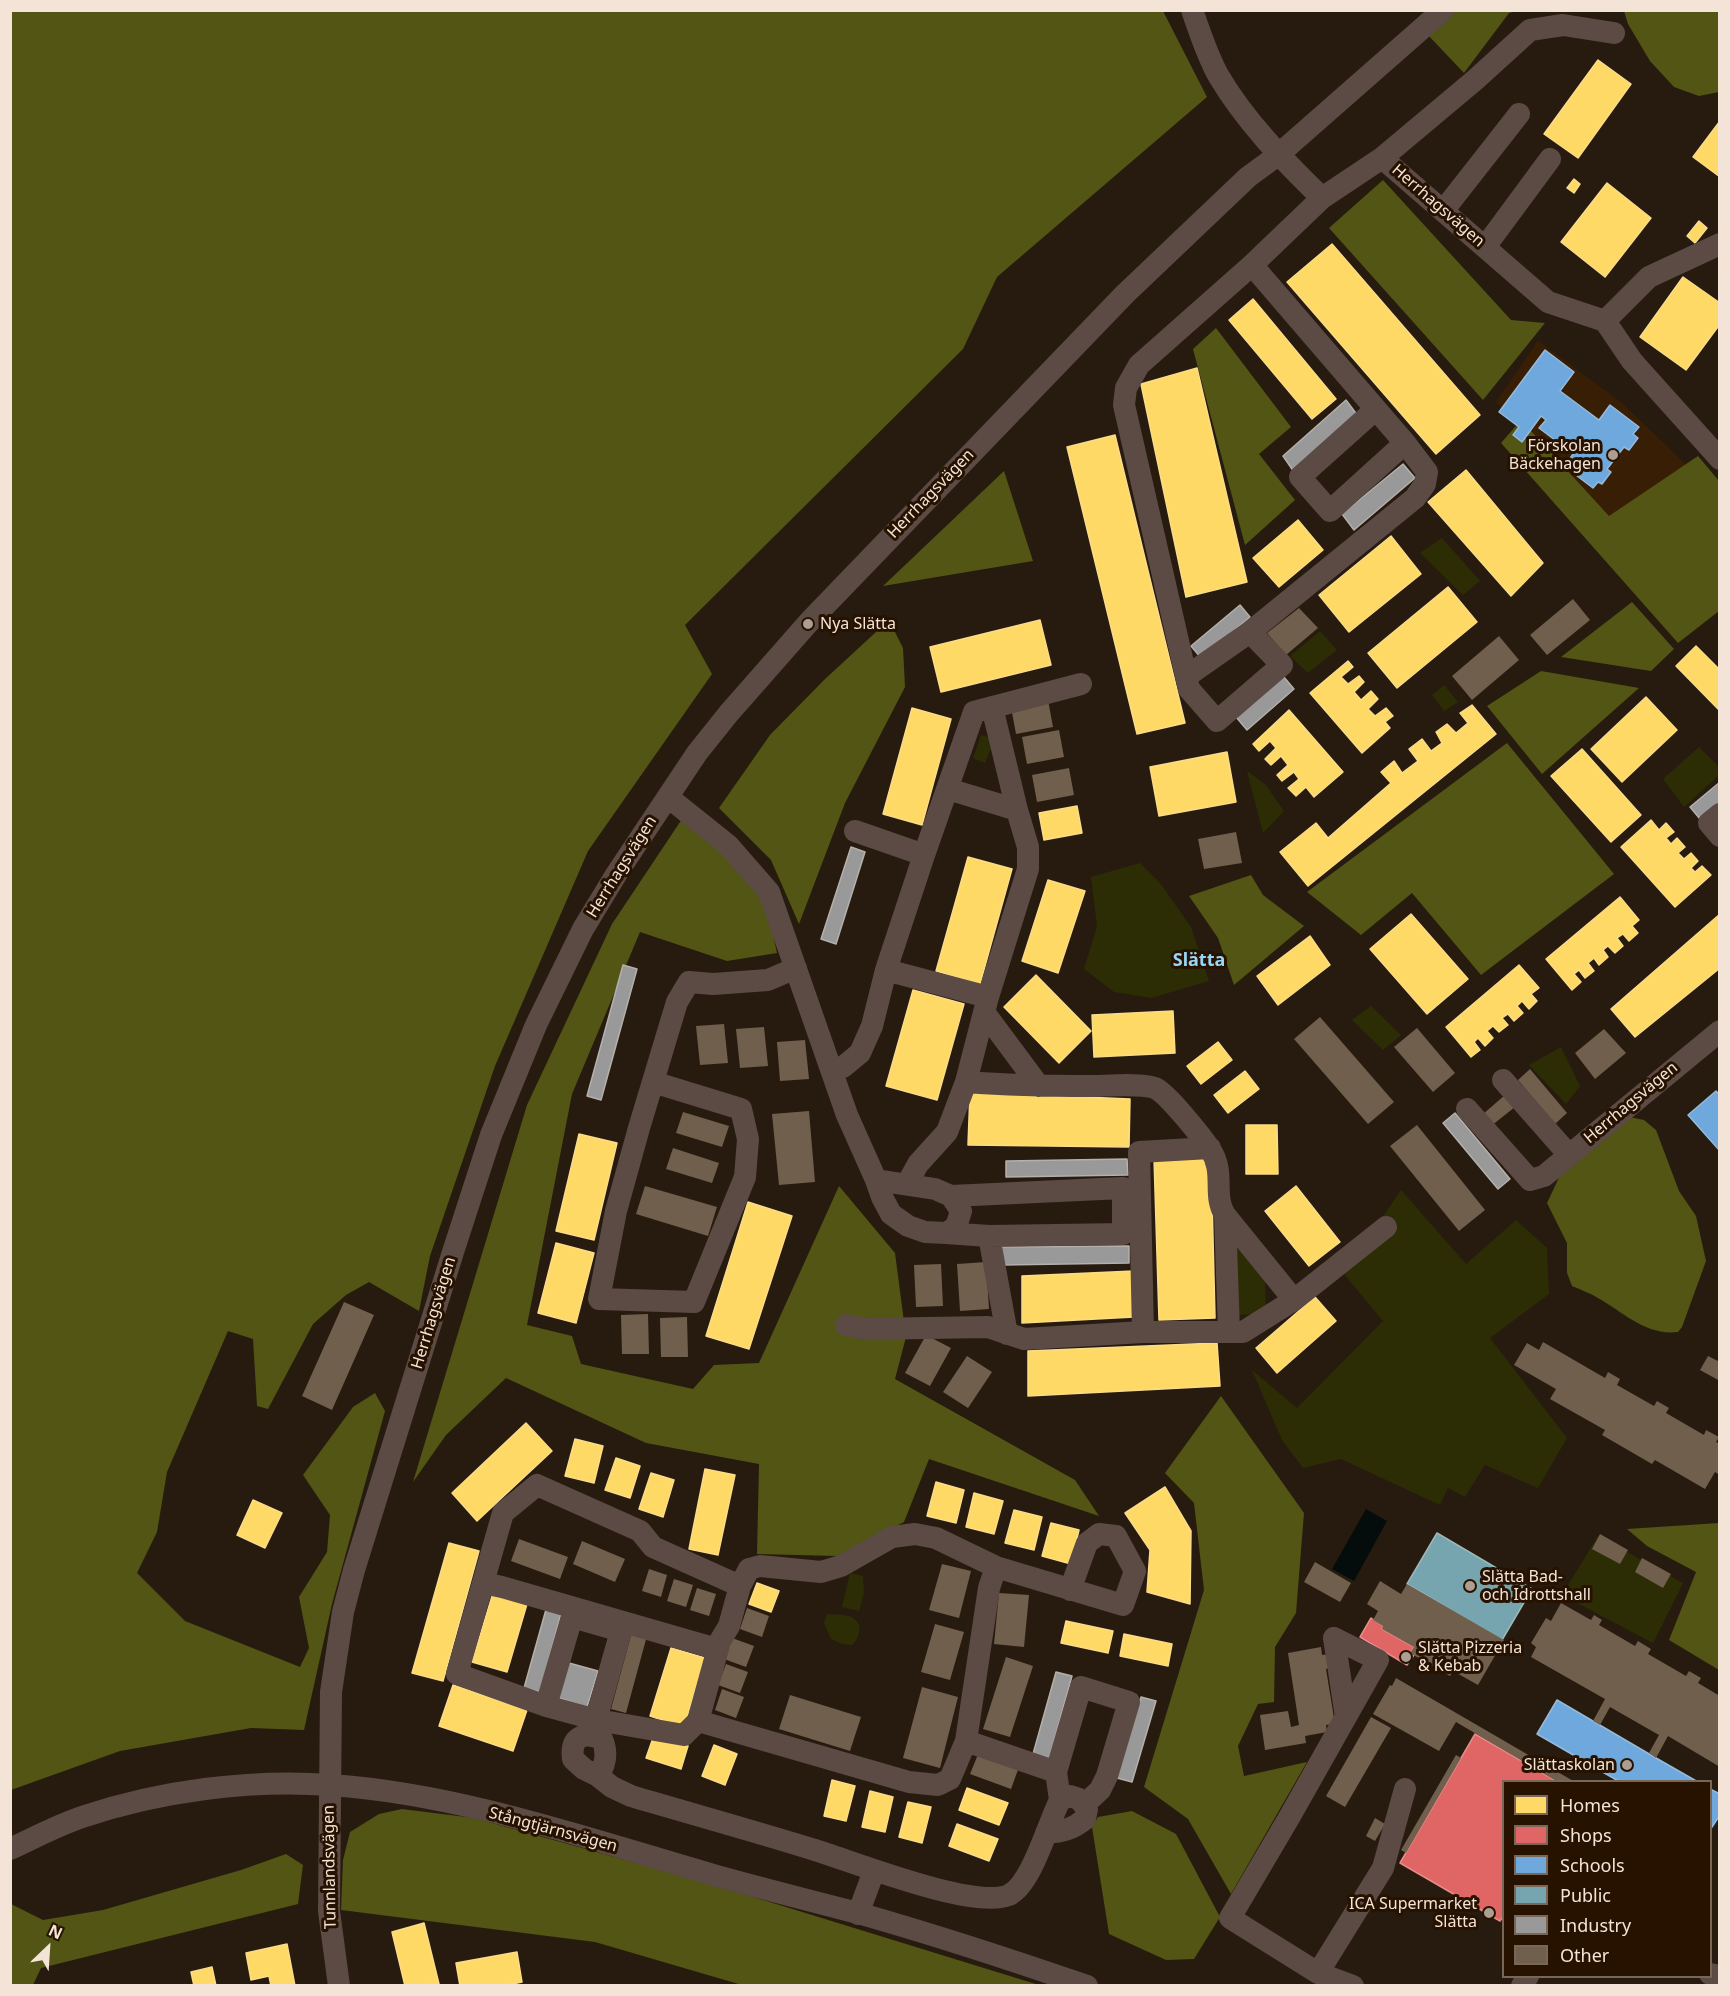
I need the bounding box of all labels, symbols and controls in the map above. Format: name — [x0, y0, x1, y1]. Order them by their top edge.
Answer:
street label: Herrhagsvägen — [1388, 161, 1488, 251]
place label: Förskolan Bäckehagen — [1509, 436, 1601, 474]
street label: Herrhagsvägen — [884, 445, 978, 543]
marker: Förskolan Bäckehagen — [1606, 448, 1620, 462]
place label: Nya Slätta — [820, 614, 896, 634]
marker: Nya Slätta — [801, 617, 815, 631]
street label: Herrhagsvägen — [583, 813, 661, 921]
district label: Slätta — [1173, 950, 1225, 972]
street label: Herrhagsvägen — [1580, 1058, 1682, 1148]
street label: Herrhagsvägen — [408, 1255, 460, 1371]
place label: Slätta Bad- och Idrottshall — [1482, 1567, 1591, 1605]
marker: Slätta Bad- och Idrottshall — [1463, 1579, 1477, 1593]
place label: Slätta Pizzeria & Kebab — [1418, 1638, 1522, 1676]
marker: Slätta Pizzeria & Kebab — [1399, 1650, 1413, 1664]
place label: Slättaskolan — [1524, 1755, 1615, 1775]
marker: Slättaskolan — [1620, 1758, 1634, 1772]
legend — [1502, 1780, 1712, 1978]
text: Homes — [1560, 1793, 1620, 1817]
street label: Stångtjärnsvägen — [487, 1804, 619, 1856]
street label: Tunnlandsvägen — [319, 1805, 341, 1929]
text: Shops — [1560, 1823, 1612, 1847]
text: Schools — [1560, 1853, 1625, 1877]
text: Public — [1560, 1883, 1611, 1907]
place label: ICA Supermarket Slätta — [1349, 1894, 1477, 1932]
marker: ICA Supermarket Slätta — [1482, 1906, 1496, 1920]
text: Industry — [1560, 1913, 1631, 1937]
north arrow — [18, 1918, 78, 1978]
text: N — [45, 1919, 66, 1944]
text: Other — [1560, 1943, 1609, 1967]

